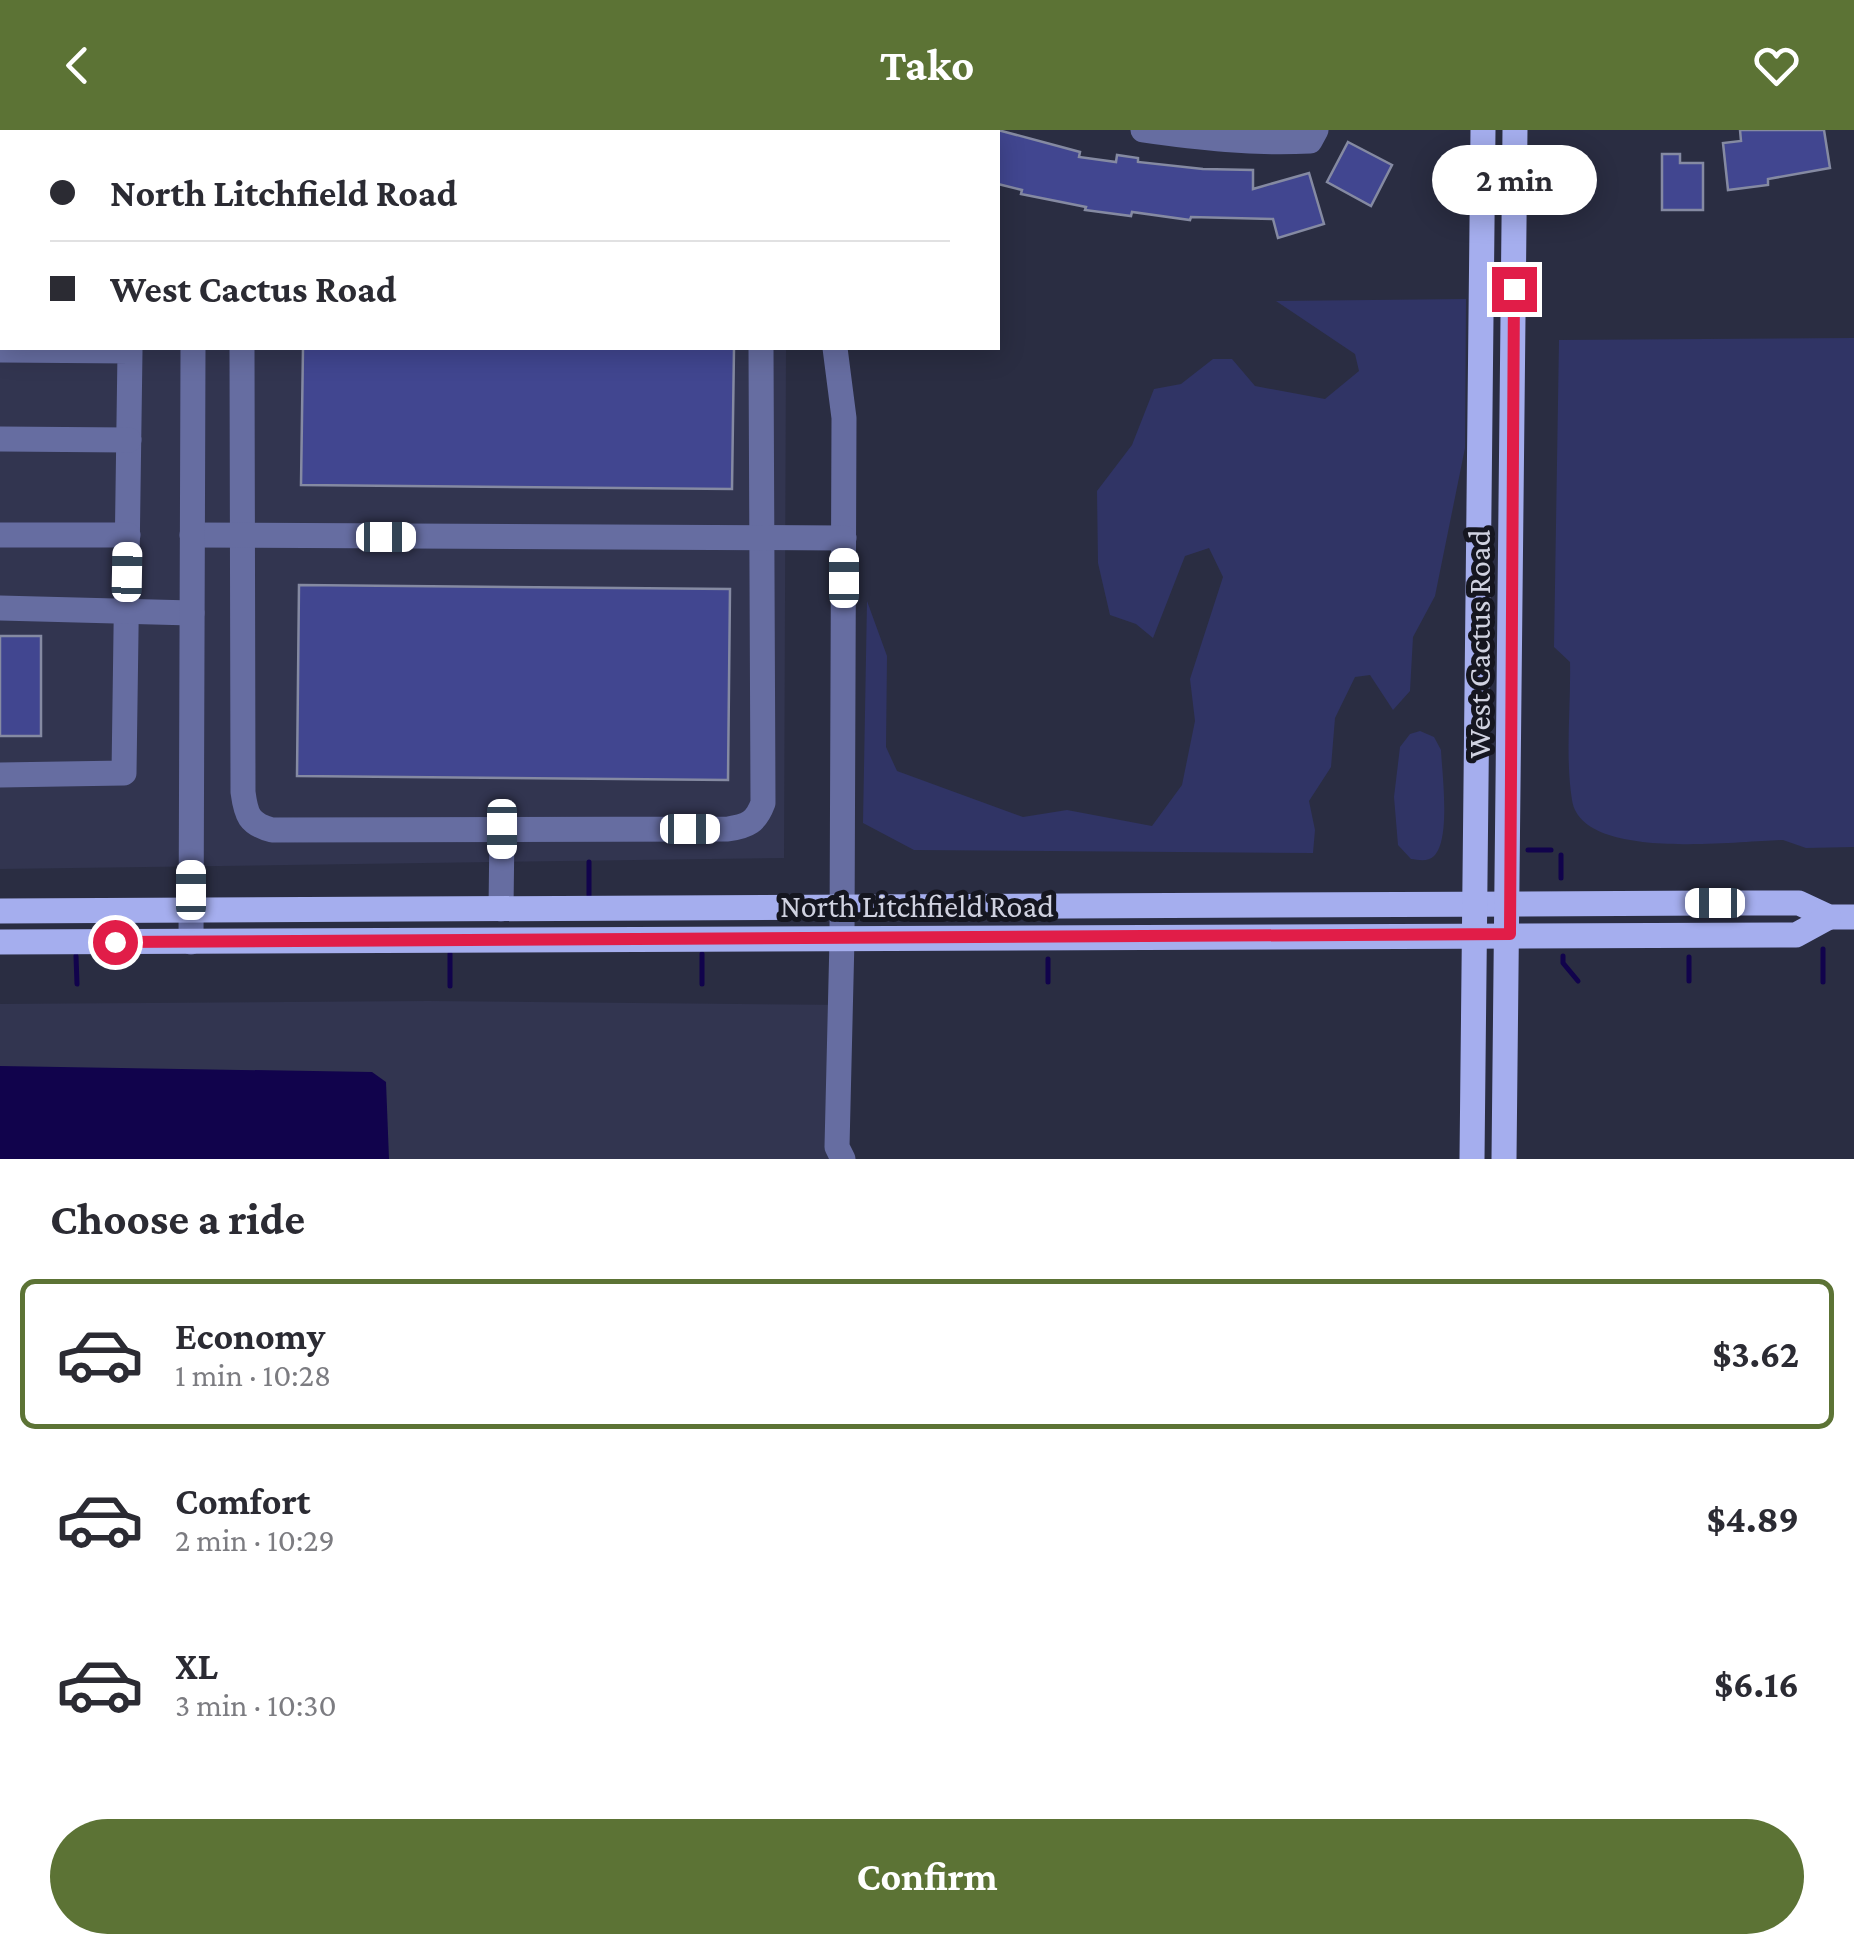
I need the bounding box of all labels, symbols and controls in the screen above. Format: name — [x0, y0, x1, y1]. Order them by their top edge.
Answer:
icon: back — [50, 38, 105, 93]
icon: heart — [1749, 38, 1804, 93]
text: Tako — [880, 40, 974, 90]
callout: 2 min — [1432, 144, 1596, 214]
text: 2 min — [1476, 162, 1553, 198]
text: North Litchfield Road — [110, 172, 457, 214]
route end — [1492, 267, 1537, 312]
text: West Cactus Road — [110, 268, 397, 310]
car — [356, 522, 416, 552]
street label: West Cactus Road — [1461, 529, 1497, 759]
car — [111, 542, 143, 602]
car — [829, 548, 859, 608]
car — [487, 799, 517, 859]
car — [660, 814, 720, 844]
car — [176, 860, 206, 920]
street label: North Litchfield Road — [780, 888, 1054, 924]
car — [1685, 888, 1745, 918]
route start — [93, 920, 138, 965]
text: Choose a ride — [50, 1194, 305, 1244]
icon: car — [55, 1309, 145, 1399]
text: Economy — [175, 1315, 325, 1357]
text: $3.62 — [1712, 1333, 1799, 1375]
text: 1 min · 10:28 — [175, 1357, 331, 1393]
icon: car — [55, 1474, 145, 1564]
text: Comfort — [175, 1480, 311, 1522]
text: $4.89 — [1706, 1498, 1799, 1540]
text: 2 min · 10:29 — [175, 1522, 335, 1558]
icon: car — [55, 1639, 145, 1729]
text: XL — [175, 1645, 218, 1687]
text: $6.16 — [1714, 1663, 1799, 1705]
text: 3 min · 10:30 — [175, 1687, 336, 1723]
button: Confirm — [50, 1819, 1804, 1934]

